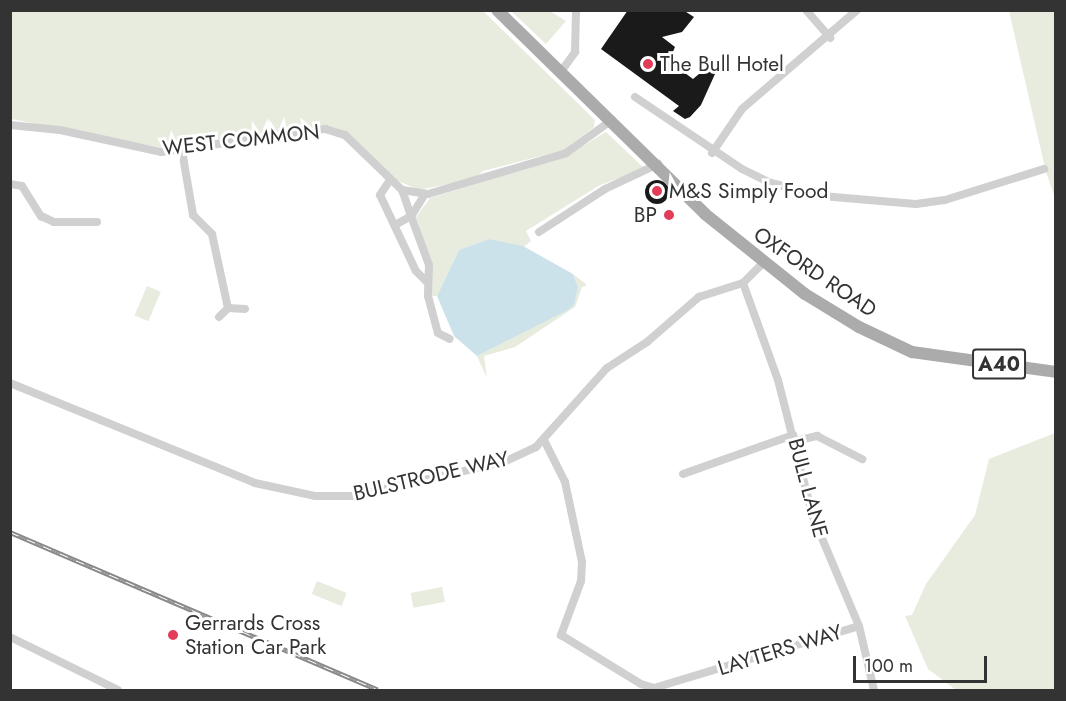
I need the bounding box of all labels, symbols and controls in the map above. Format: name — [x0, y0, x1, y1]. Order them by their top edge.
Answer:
place label: The Bull Hotel — [660, 51, 784, 77]
marker: The Bull Hotel — [641, 57, 655, 71]
street label: WEST COMMON — [161, 119, 321, 161]
place label: M&S Simply Food — [669, 178, 828, 204]
marker: M&S Simply Food — [650, 184, 664, 198]
place label: BP — [634, 202, 657, 228]
marker: BP — [662, 208, 676, 222]
street label: OXFORD ROAD — [749, 222, 881, 322]
road number: A40 — [972, 347, 1026, 381]
street label: BULL LANE — [783, 436, 833, 540]
street label: BULSTRODE WAY — [351, 446, 511, 506]
place label: Gerrards Cross Station Car Park — [185, 610, 326, 660]
street label: LAYTERS WAY — [715, 619, 845, 681]
marker: Gerrards Cross Station Car Park — [166, 628, 180, 642]
scale bar — [856, 644, 990, 682]
text: 100 m — [864, 653, 913, 679]

